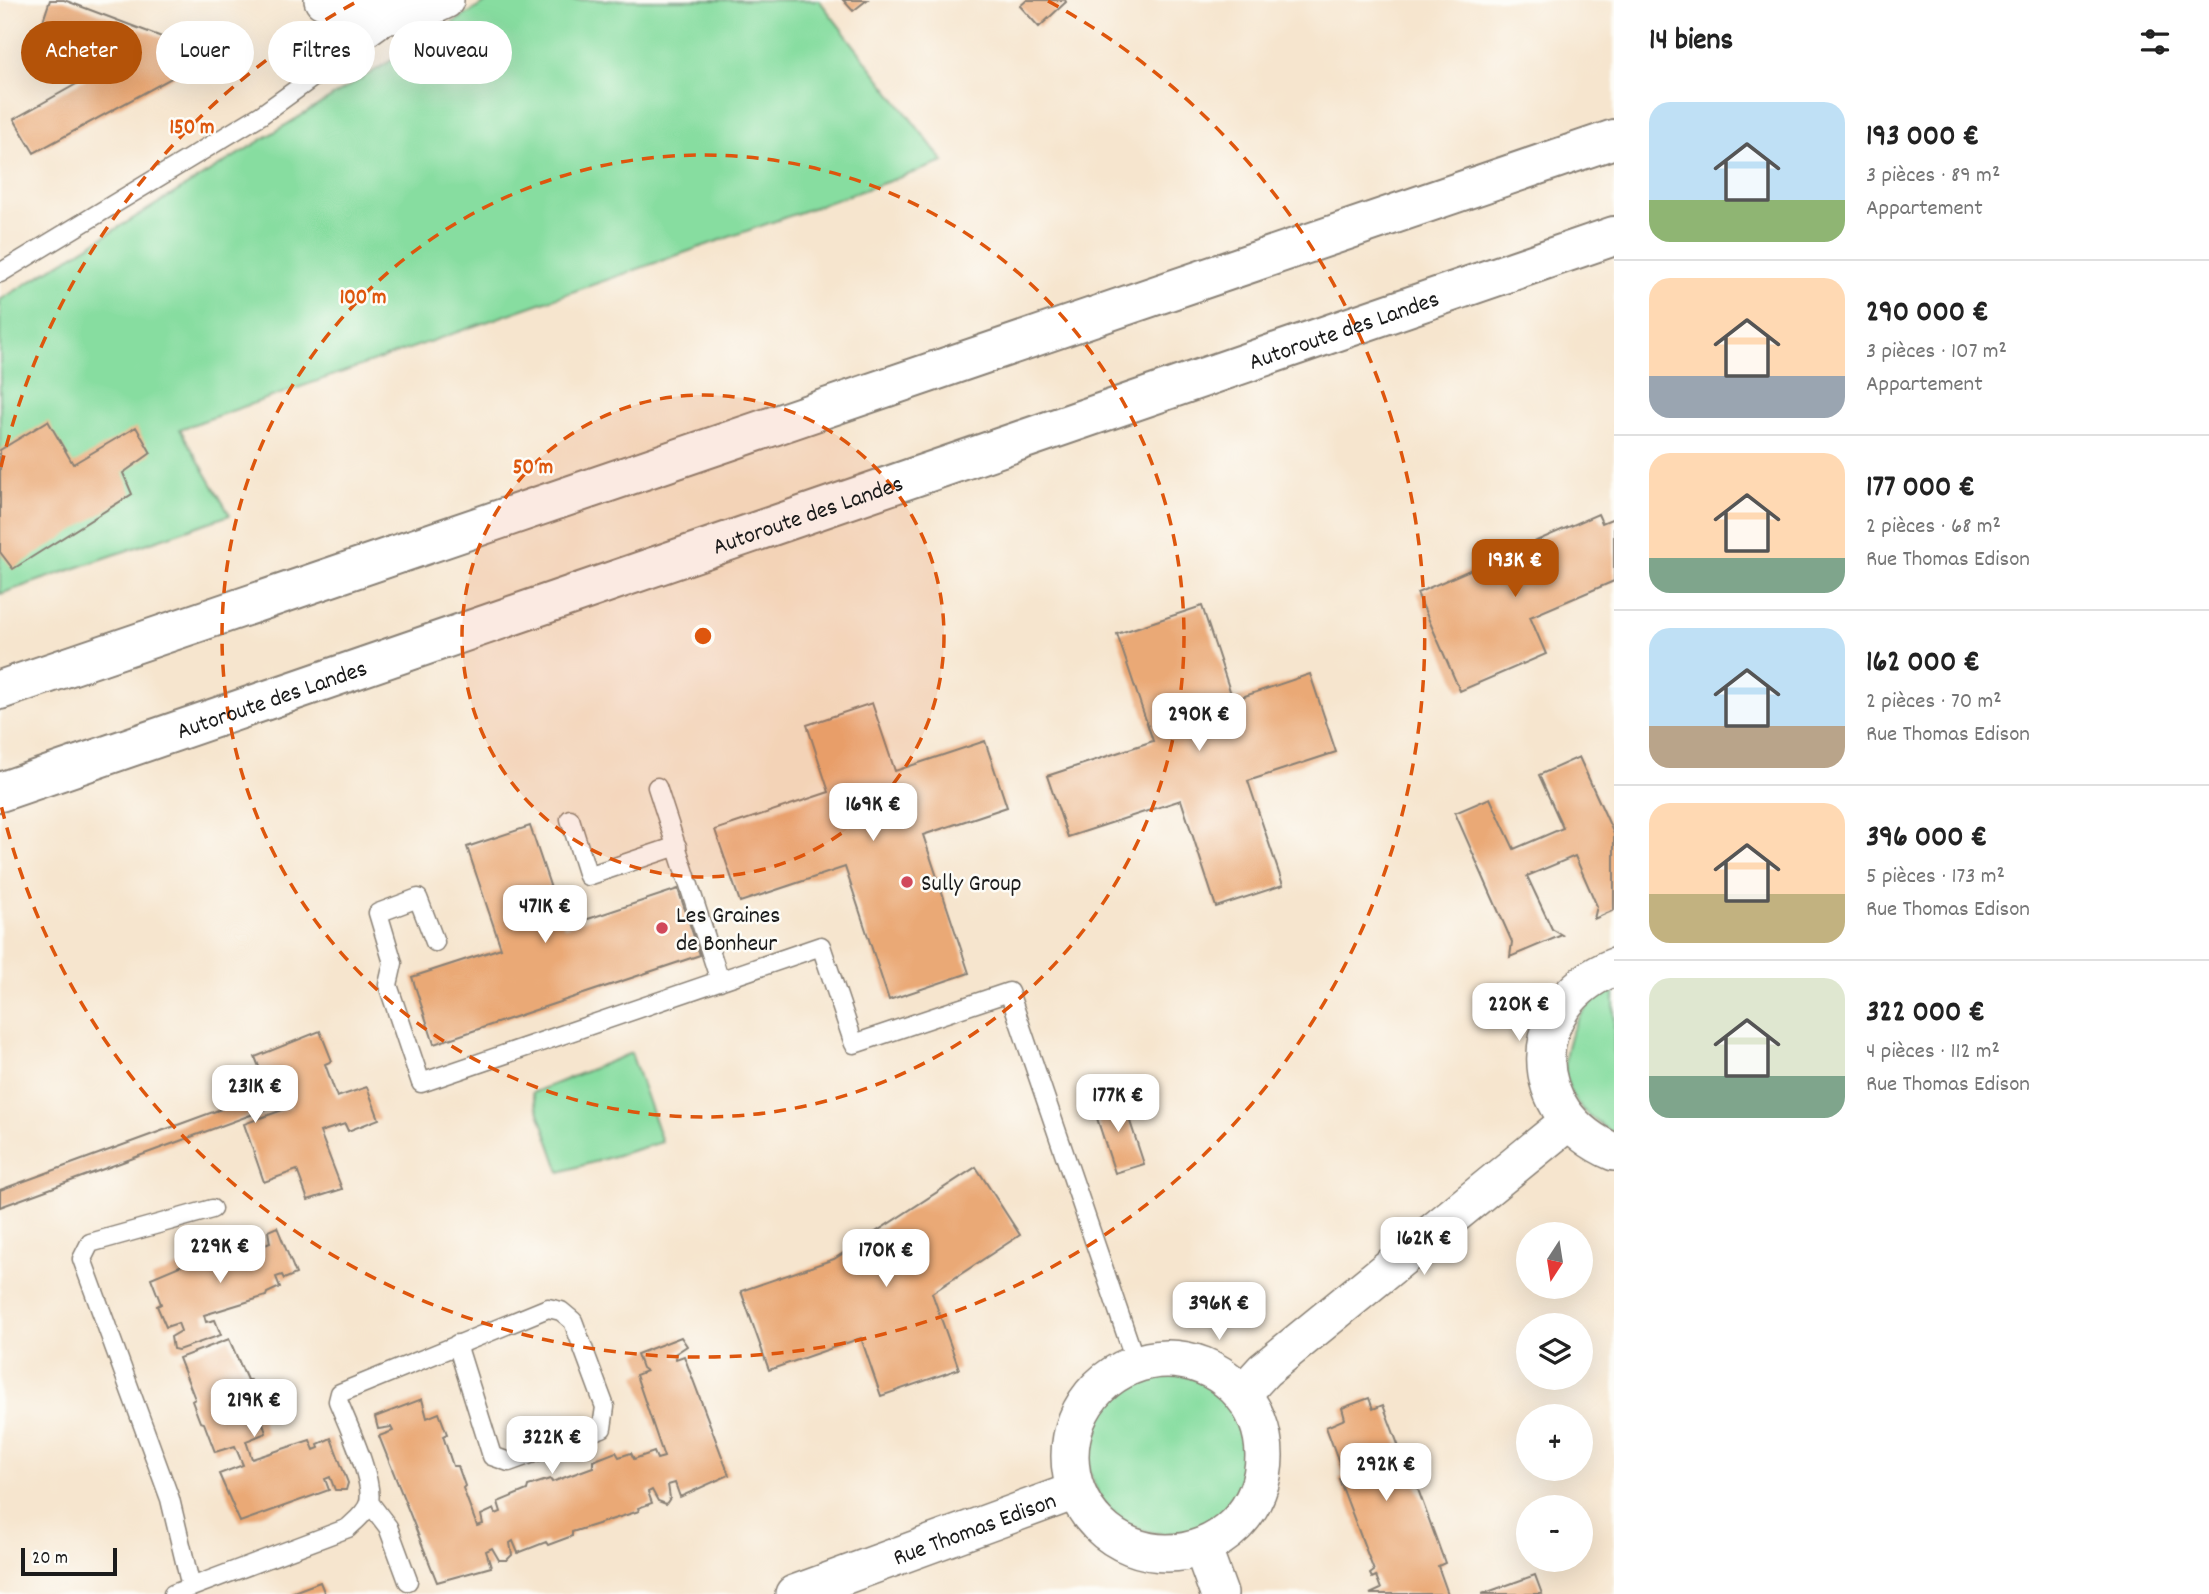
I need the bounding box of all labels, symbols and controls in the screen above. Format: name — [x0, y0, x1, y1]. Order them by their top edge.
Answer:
chip: Acheter — [21, 21, 142, 84]
chip: Louer — [156, 21, 254, 84]
chip: Filtres — [268, 21, 375, 84]
chip: Nouveau — [389, 21, 512, 84]
text: 14 biens — [1649, 21, 1733, 64]
icon: filters — [2136, 23, 2174, 61]
text: 150 m — [169, 114, 215, 144]
text: 193 000 € — [1866, 117, 1979, 160]
icon: home — [1705, 130, 1789, 214]
text: 3 pièces · 89 m² — [1866, 160, 2000, 193]
text: Appartement — [1866, 193, 1983, 226]
street label: Autoroute des Landes — [1245, 283, 1444, 381]
text: 100 m — [340, 284, 386, 314]
text: 290 000 € — [1866, 293, 1989, 336]
icon: home — [1705, 306, 1789, 390]
text: 3 pièces · 107 m² — [1866, 336, 2007, 369]
text: Appartement — [1866, 369, 1983, 402]
text: 50 m — [513, 454, 553, 484]
street label: Autoroute des Landes — [709, 468, 908, 565]
text: 177 000 € — [1866, 468, 1975, 511]
icon: home — [1705, 481, 1789, 565]
text: 2 pièces · 68 m² — [1866, 511, 2001, 544]
pin: 193K € — [1458, 540, 1572, 599]
text: Rue Thomas Edison — [1866, 544, 2030, 577]
text: 193K € — [1488, 545, 1542, 578]
centre of rings — [691, 624, 715, 648]
text: 162 000 € — [1866, 643, 1980, 686]
street label: Autoroute des Landes — [173, 653, 372, 750]
icon: home — [1705, 656, 1789, 740]
text: 2 pièces · 70 m² — [1866, 686, 2002, 719]
pin: 290K € — [1142, 694, 1256, 753]
text: 290K € — [1168, 699, 1230, 732]
text: Rue Thomas Edison — [1866, 719, 2030, 752]
pin: 169K € — [816, 784, 930, 843]
text: 169K € — [845, 789, 901, 822]
text: 396 000 € — [1866, 818, 1987, 861]
icon: home — [1705, 831, 1789, 915]
text: 5 pièces · 173 m² — [1866, 861, 2005, 894]
place label: Sully Group — [921, 868, 1022, 902]
marker: Sully Group — [899, 874, 915, 890]
pin: 471K € — [488, 886, 602, 945]
text: 471K € — [519, 891, 571, 924]
text: Rue Thomas Edison — [1866, 894, 2030, 927]
place label: Les Graines de Bonheur — [676, 900, 780, 962]
marker: Les Graines de Bonheur — [654, 920, 670, 936]
pin: 220K € — [1462, 984, 1576, 1043]
text: 220K € — [1488, 989, 1550, 1022]
text: 322 000 € — [1866, 993, 1985, 1036]
icon: home — [1705, 1006, 1789, 1090]
text: 4 pièces · 112 m² — [1866, 1036, 2000, 1069]
pin: 231K € — [198, 1066, 312, 1125]
text: Rue Thomas Edison — [1866, 1069, 2030, 1102]
text: 231K € — [228, 1071, 282, 1104]
pin: 177K € — [1061, 1074, 1175, 1134]
text: 177K € — [1092, 1080, 1144, 1113]
pin: 162K € — [1367, 1218, 1481, 1277]
north arrow — [1516, 1222, 1592, 1298]
map controls — [1516, 1222, 1593, 1572]
text: 162K € — [1396, 1223, 1452, 1256]
pin: 229K € — [163, 1226, 277, 1285]
pin: 170K € — [829, 1230, 943, 1289]
text: 229K € — [190, 1231, 250, 1264]
text: 170K € — [858, 1235, 914, 1268]
pin: 396K € — [1162, 1282, 1276, 1342]
text: 396K € — [1189, 1288, 1249, 1321]
button: layers — [1516, 1313, 1593, 1390]
pin: 219K € — [197, 1380, 311, 1439]
text: 219K € — [227, 1385, 281, 1418]
button: + — [1516, 1404, 1593, 1481]
pin: 322K € — [495, 1416, 609, 1476]
text: 322K € — [522, 1422, 582, 1455]
pin: 292K € — [1329, 1444, 1443, 1503]
text: 292K € — [1356, 1449, 1416, 1482]
street label: Rue Thomas Edison — [889, 1485, 1062, 1576]
button: − — [1516, 1495, 1593, 1572]
scale bar — [21, 1545, 117, 1577]
text: 20 m — [32, 1546, 68, 1573]

